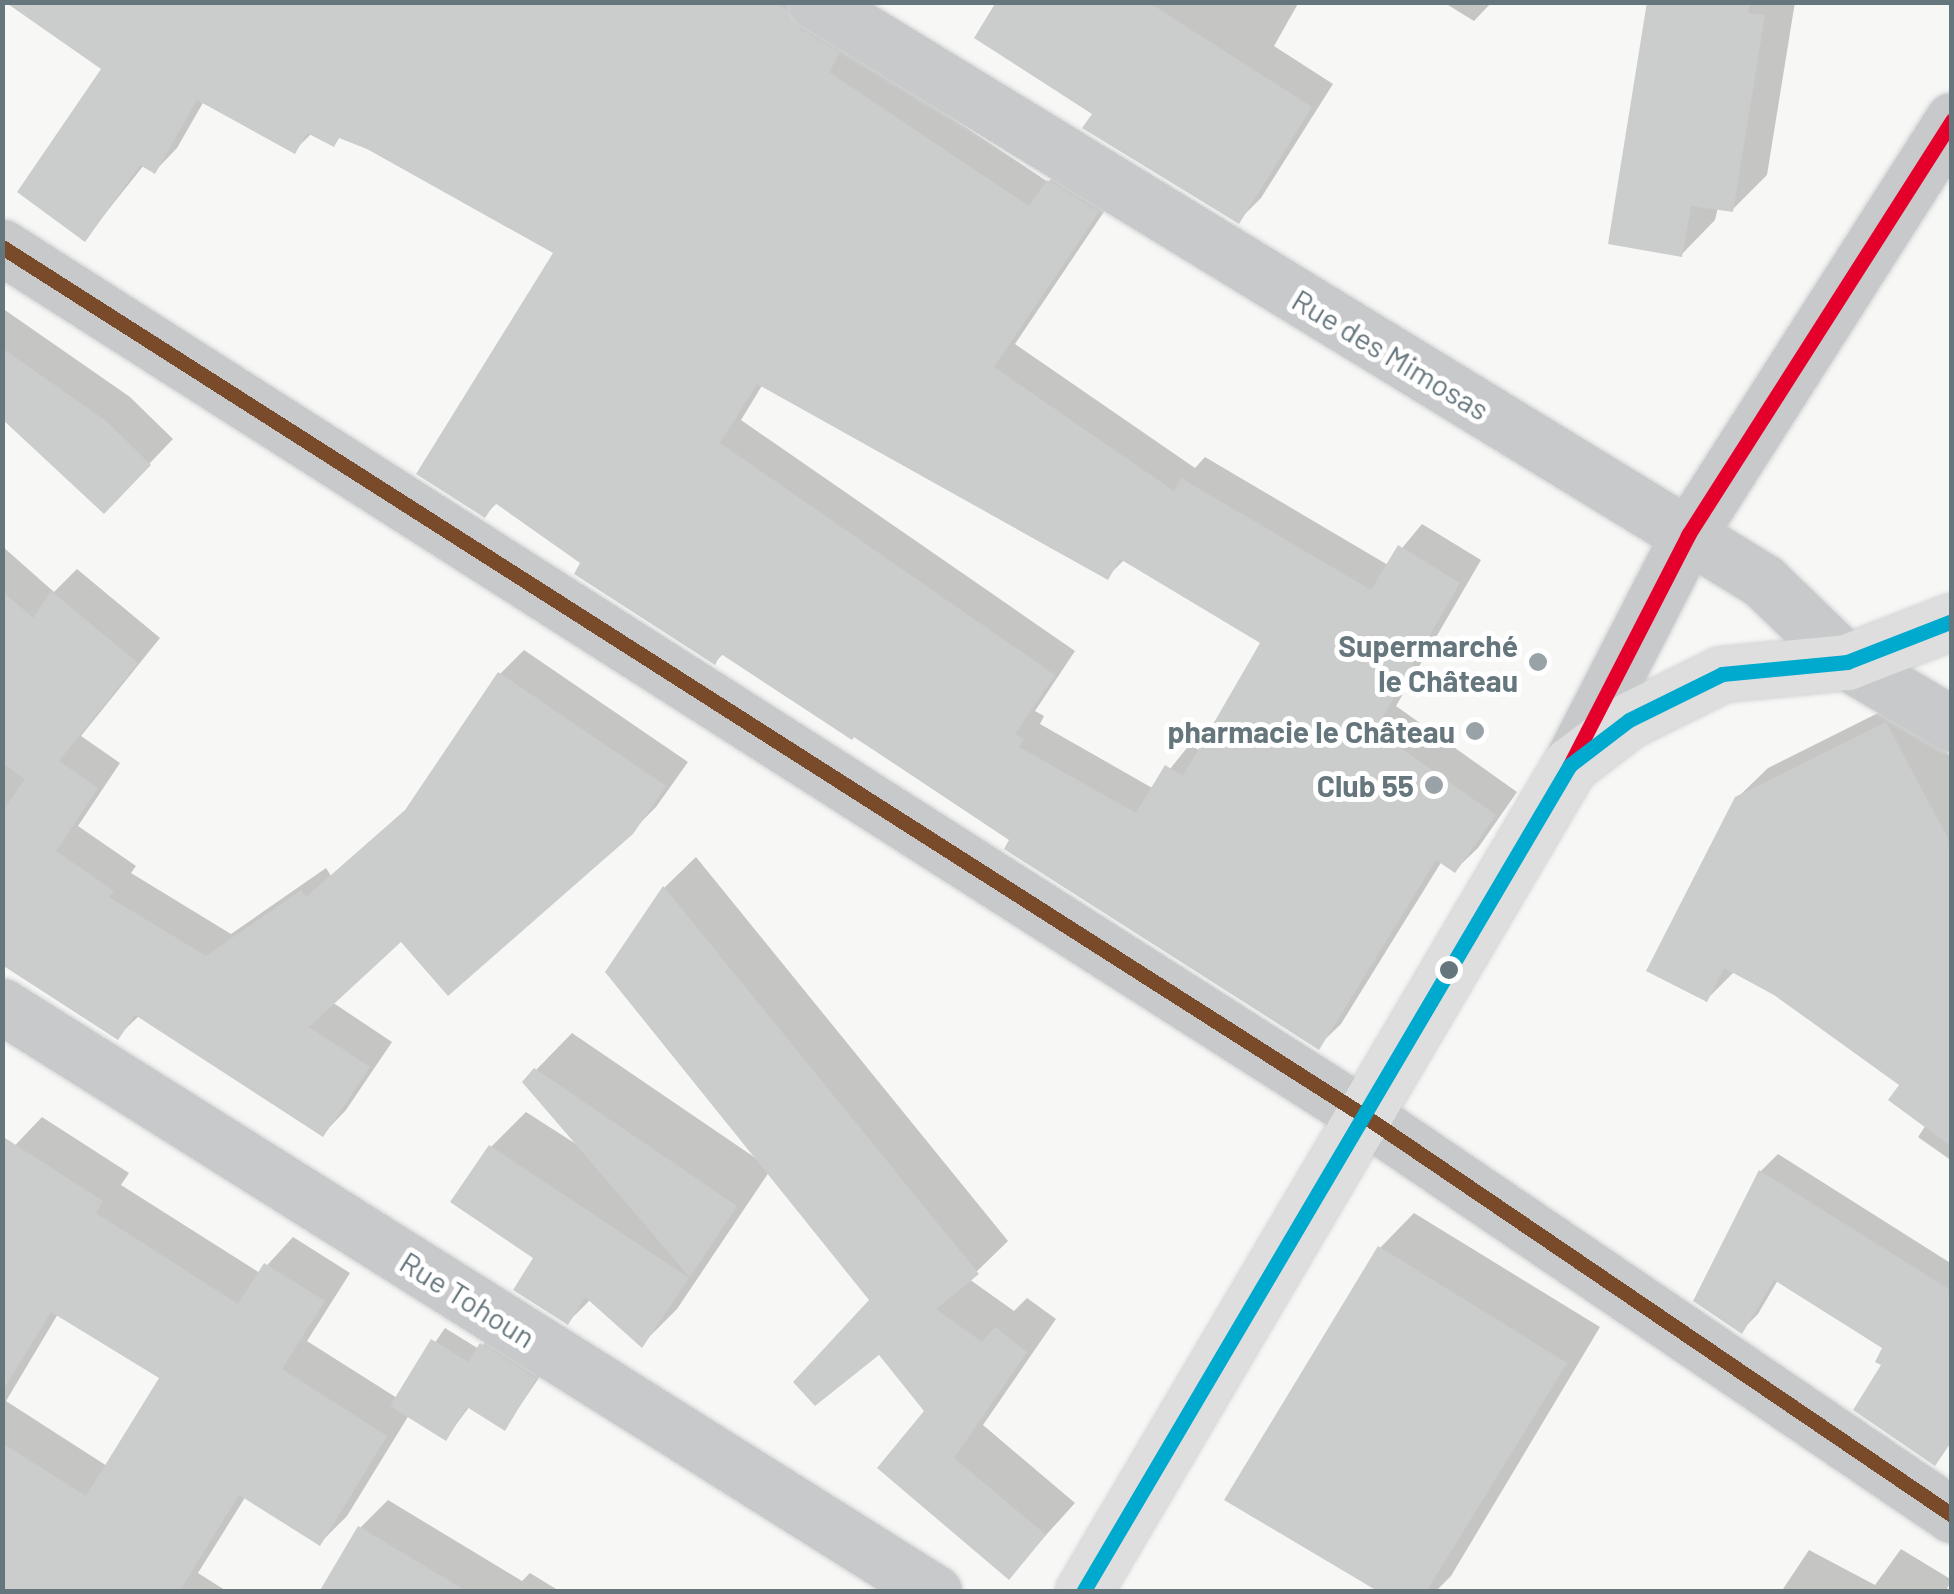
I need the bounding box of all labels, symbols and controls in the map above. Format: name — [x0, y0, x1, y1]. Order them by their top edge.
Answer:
street label: Rue des Mimosas — [1286, 281, 1496, 427]
place label: Supermarché le Château — [1338, 627, 1518, 698]
marker: Supermarché le Château — [1527, 651, 1549, 673]
place label: pharmacie le Château — [1167, 713, 1455, 749]
marker: pharmacie le Château — [1464, 720, 1486, 742]
place label: Club 55 — [1317, 767, 1414, 803]
marker: Club 55 — [1423, 774, 1445, 796]
unlabelled marker — [1439, 960, 1459, 980]
street label: Rue Tohoun — [394, 1243, 542, 1355]

